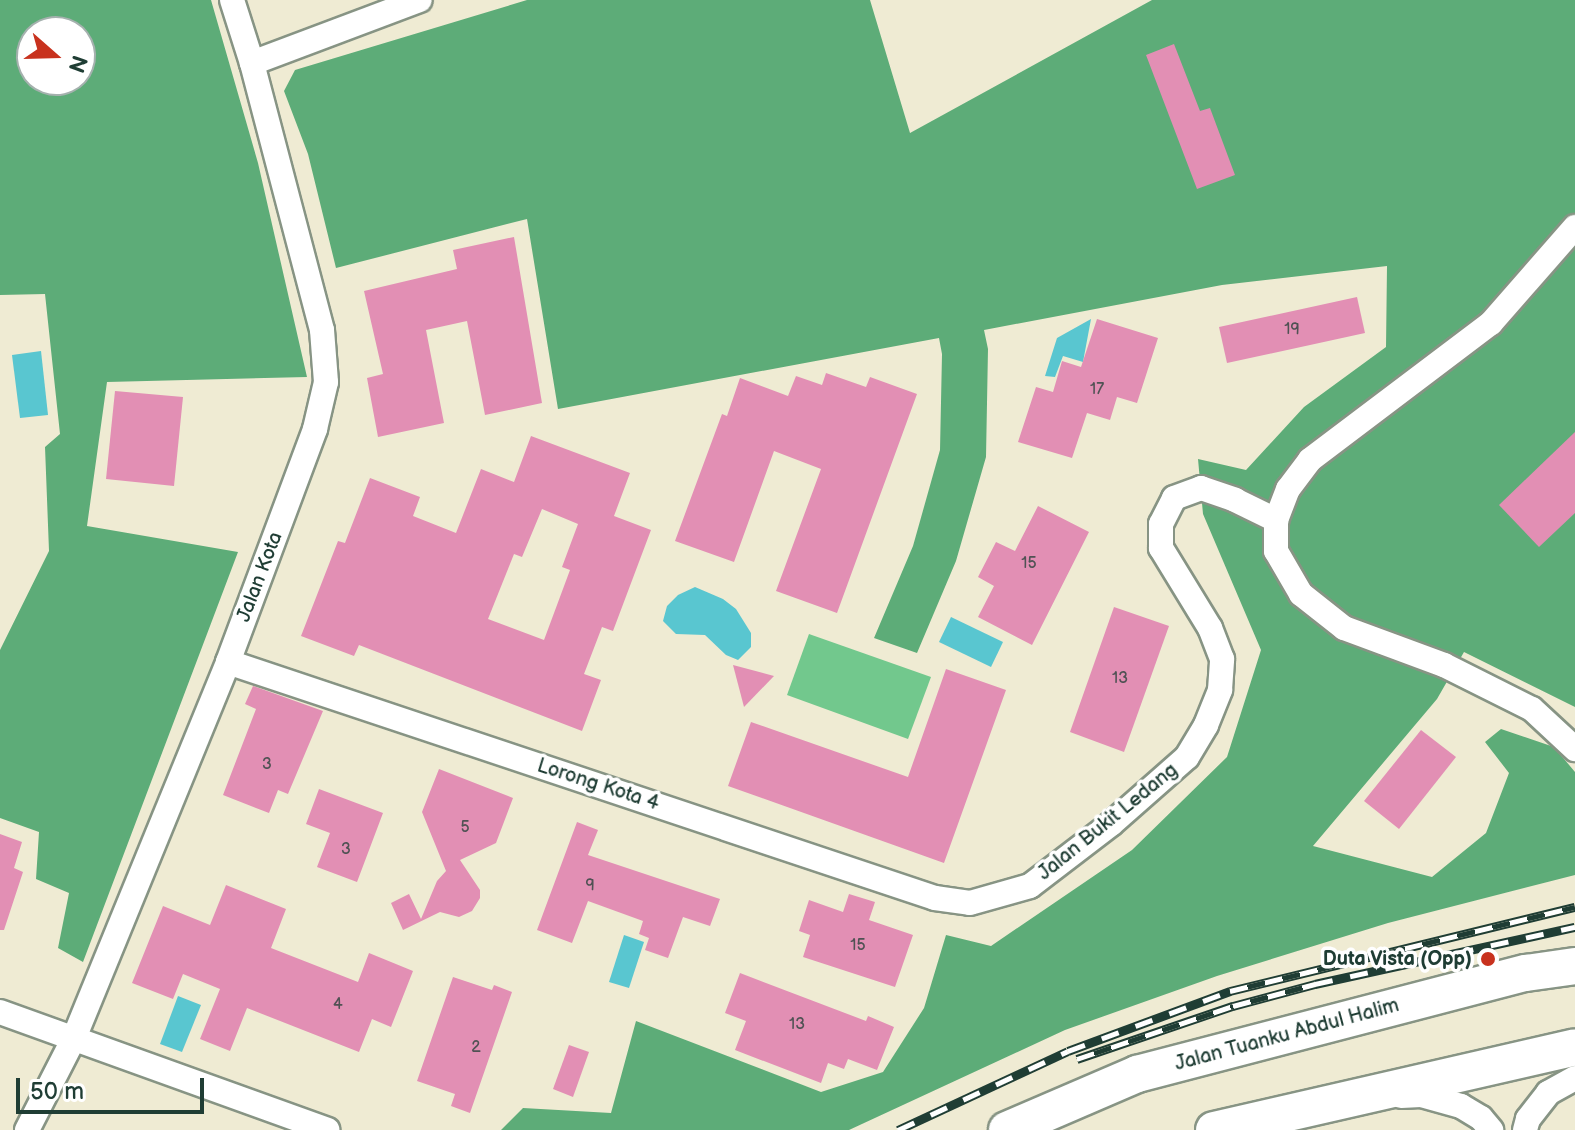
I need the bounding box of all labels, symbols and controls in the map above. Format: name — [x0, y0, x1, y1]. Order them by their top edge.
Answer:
north arrow — [16, 16, 96, 96]
text: N — [62, 51, 93, 76]
house number: 19 — [1284, 320, 1300, 340]
house number: 17 — [1090, 380, 1104, 400]
street label: Jalan Kota — [232, 529, 288, 625]
house number: 15 — [1021, 554, 1037, 574]
house number: 13 — [1112, 669, 1128, 689]
street label: Lorong Kota 4 — [534, 754, 662, 816]
house number: 3 — [262, 755, 272, 775]
street label: Jalan Bukit Ledang — [1033, 758, 1183, 886]
house number: 5 — [460, 818, 470, 838]
house number: 3 — [341, 840, 351, 860]
house number: 9 — [585, 876, 595, 896]
house number: 15 — [850, 936, 866, 956]
place label: Duta Vista (Opp) — [1322, 947, 1472, 971]
marker: Duta Vista (Opp) — [1479, 950, 1497, 968]
street label: Jalan Tuanku Abdul Halim — [1172, 993, 1402, 1077]
house number: 4 — [333, 995, 343, 1015]
house number: 13 — [789, 1015, 805, 1035]
house number: 2 — [471, 1038, 481, 1058]
scale bar — [20, 1062, 208, 1112]
text: 50 m — [30, 1077, 84, 1106]

